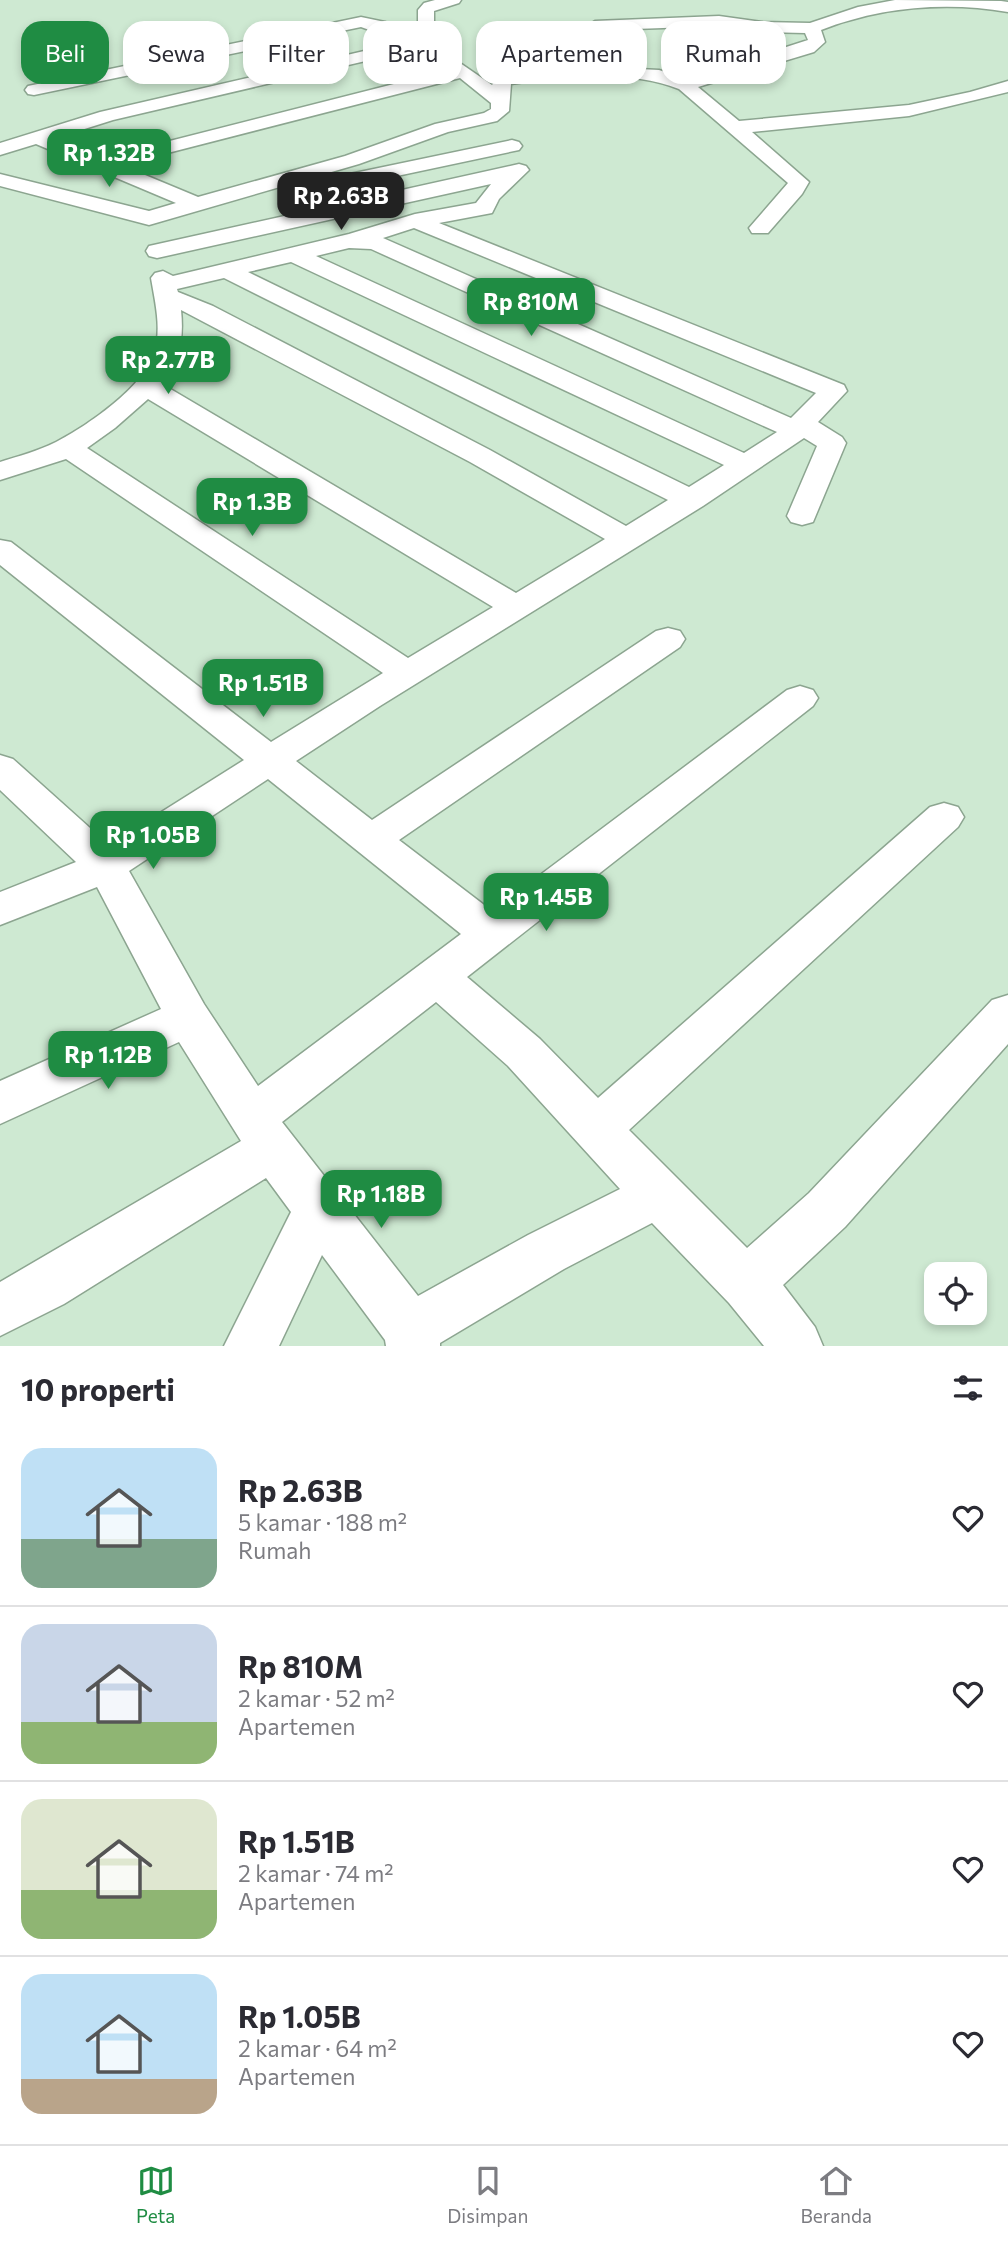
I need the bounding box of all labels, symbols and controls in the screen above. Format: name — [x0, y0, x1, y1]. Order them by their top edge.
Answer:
chip: Beli — [21, 21, 109, 84]
chip: Sewa — [123, 21, 229, 84]
chip: Filter — [243, 21, 349, 84]
chip: Baru — [363, 21, 462, 84]
chip: Apartemen — [476, 21, 647, 84]
chip: Rumah — [661, 21, 786, 84]
pin: Rp 1.32B — [37, 130, 181, 189]
text: Rp 1.32B — [63, 138, 155, 166]
pin: Rp 2.63B — [269, 173, 413, 232]
text: Rp 2.63B — [293, 181, 389, 209]
pin: Rp 810M — [466, 278, 596, 338]
text: Rp 810M — [483, 287, 579, 315]
pin: Rp 2.77B — [96, 336, 240, 396]
text: Rp 2.77B — [121, 345, 215, 373]
pin: Rp 1.3B — [187, 478, 317, 538]
text: Rp 1.3B — [212, 487, 292, 515]
pin: Rp 1.51B — [191, 660, 335, 719]
text: Rp 1.51B — [218, 668, 308, 696]
pin: Rp 1.05B — [81, 812, 225, 871]
text: Rp 1.05B — [106, 820, 200, 848]
pin: Rp 1.45B — [474, 874, 618, 933]
text: Rp 1.45B — [500, 882, 592, 910]
pin: Rp 1.12B — [36, 1032, 180, 1091]
text: Rp 1.12B — [64, 1040, 152, 1068]
pin: Rp 1.18B — [309, 1170, 453, 1230]
text: Rp 1.18B — [337, 1179, 425, 1207]
map controls — [924, 1262, 987, 1325]
button: locate — [924, 1262, 987, 1325]
icon: filters — [949, 1369, 987, 1407]
text: 10 properti — [21, 1370, 175, 1407]
text: Rp 2.63B — [238, 1471, 363, 1508]
icon: home — [77, 1476, 161, 1560]
icon: heart — [949, 1499, 987, 1537]
text: 5 kamar · 188 m² — [238, 1508, 407, 1536]
text: Rumah — [238, 1536, 311, 1564]
text: Rp 810M — [238, 1647, 363, 1684]
icon: home — [77, 1652, 161, 1736]
icon: heart — [949, 1675, 987, 1713]
text: 2 kamar · 52 m² — [238, 1684, 395, 1712]
text: Apartemen — [238, 1712, 355, 1740]
text: Rp 1.51B — [238, 1822, 355, 1859]
icon: home — [77, 1827, 161, 1911]
icon: heart — [949, 1850, 987, 1888]
text: 2 kamar · 74 m² — [238, 1859, 393, 1887]
text: Apartemen — [238, 1887, 355, 1915]
text: Rp 1.05B — [238, 1997, 361, 2034]
icon: home — [77, 2002, 161, 2086]
icon: heart — [949, 2025, 987, 2063]
text: 2 kamar · 64 m² — [238, 2034, 397, 2062]
text: Apartemen — [238, 2062, 355, 2090]
tab: Peta — [136, 2162, 175, 2227]
tab: Disimpan — [447, 2162, 528, 2227]
tab: Beranda — [801, 2162, 872, 2227]

